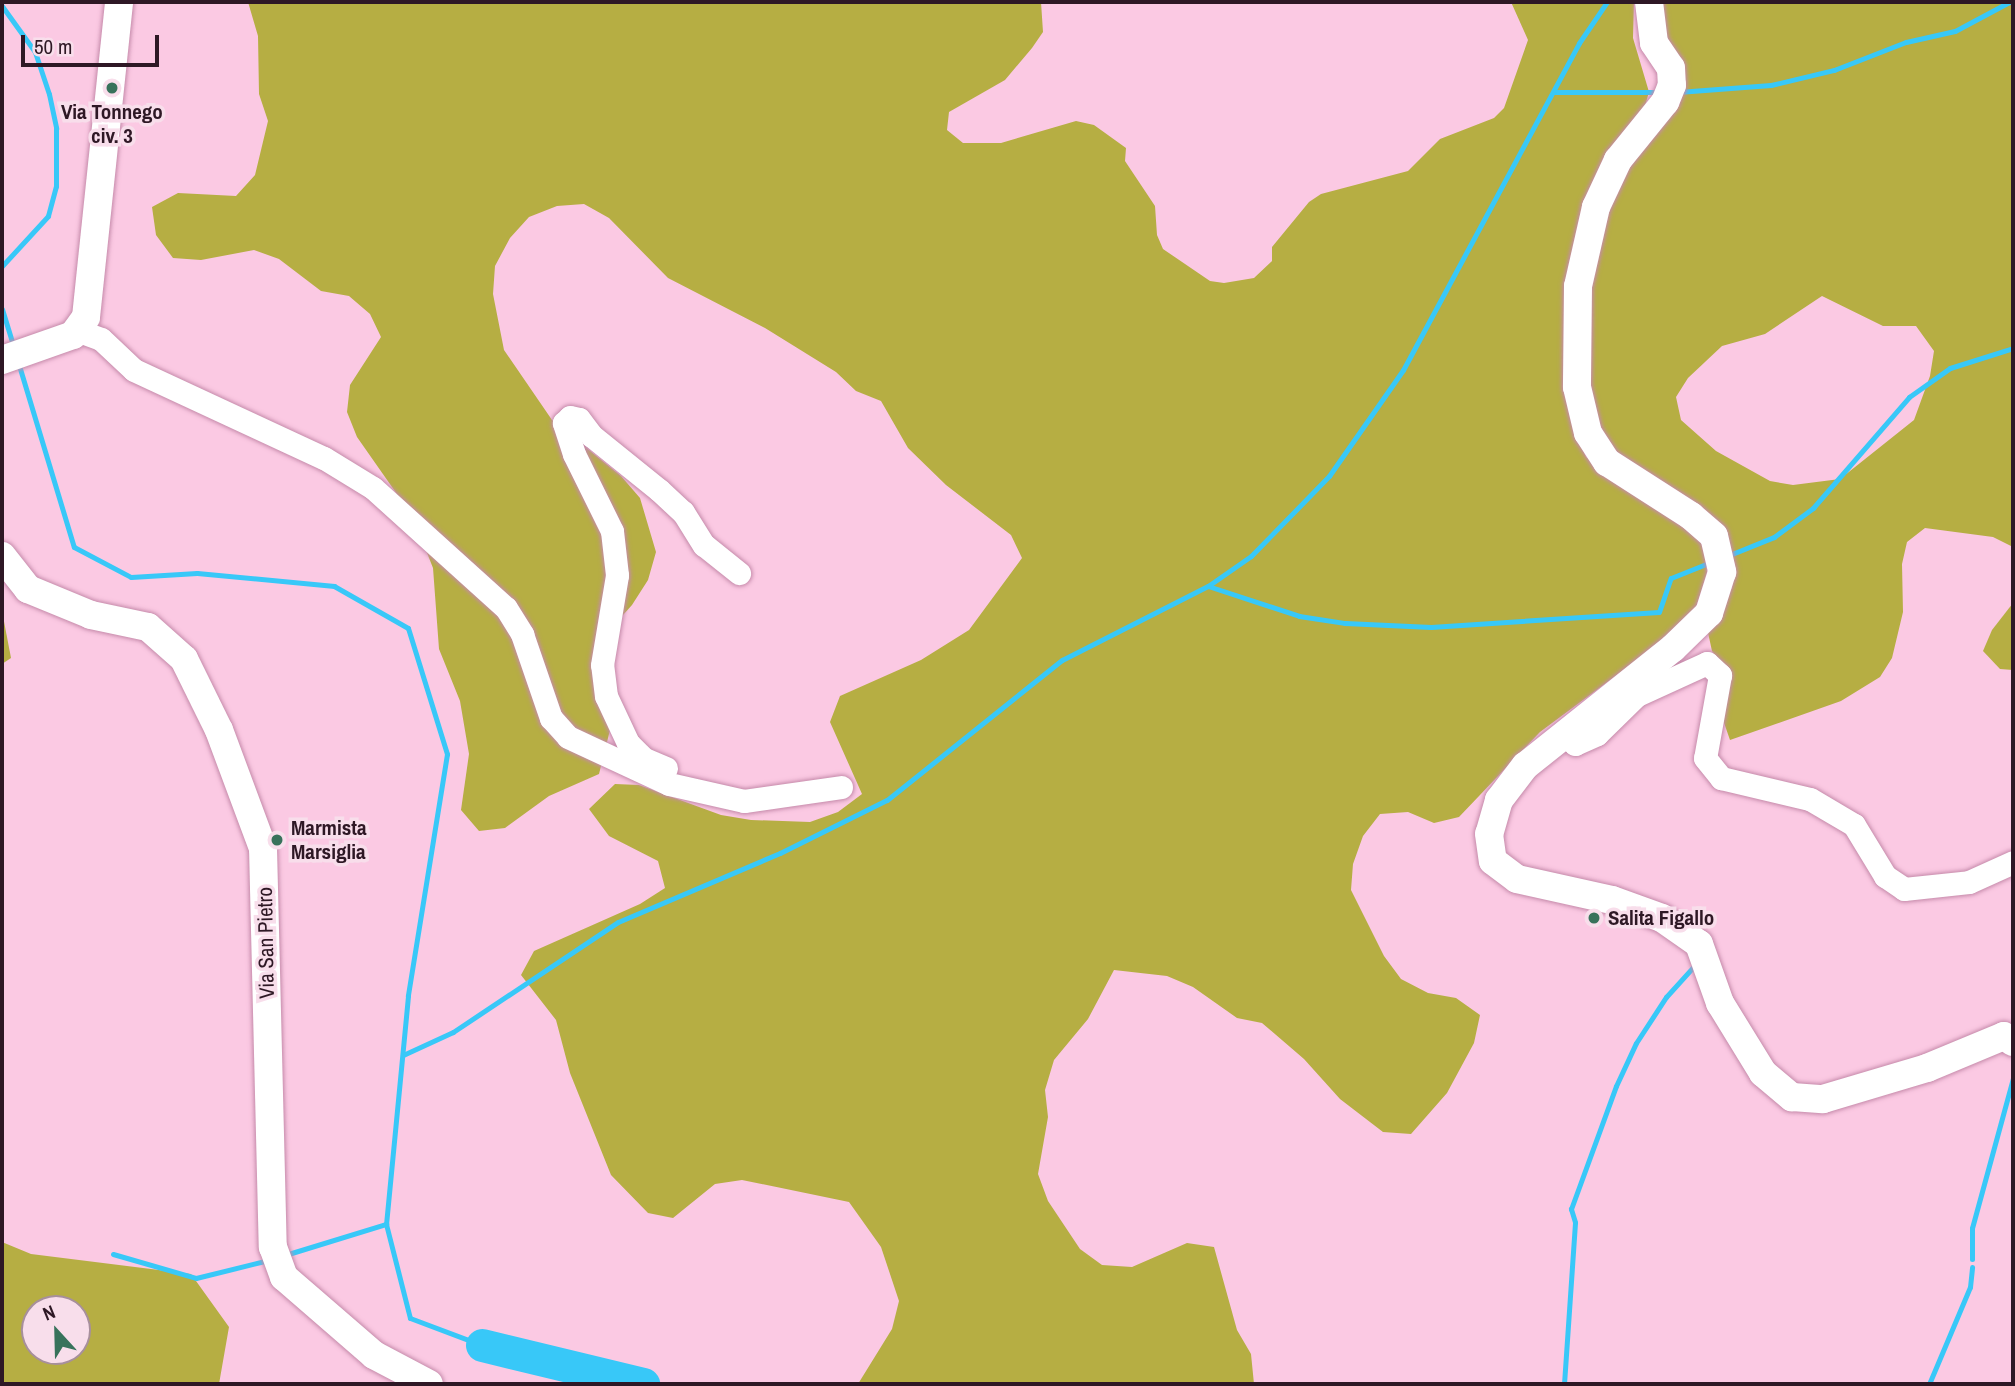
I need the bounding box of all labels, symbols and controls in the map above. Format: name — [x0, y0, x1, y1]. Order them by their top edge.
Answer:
scale bar — [24, 21, 163, 65]
text: 50 m — [34, 32, 72, 61]
marker: Via Tonnego civ. 3 — [104, 80, 120, 96]
place label: Via Tonnego civ. 3 — [61, 99, 163, 149]
place label: Marmista Marsiglia — [291, 815, 367, 865]
marker: Marmista Marsiglia — [269, 832, 285, 848]
street label: Via San Pietro — [252, 887, 280, 999]
place label: Salita Figallo — [1608, 905, 1714, 931]
marker: Salita Figallo — [1586, 910, 1602, 926]
north arrow — [21, 1295, 91, 1365]
text: N — [39, 1298, 59, 1327]

